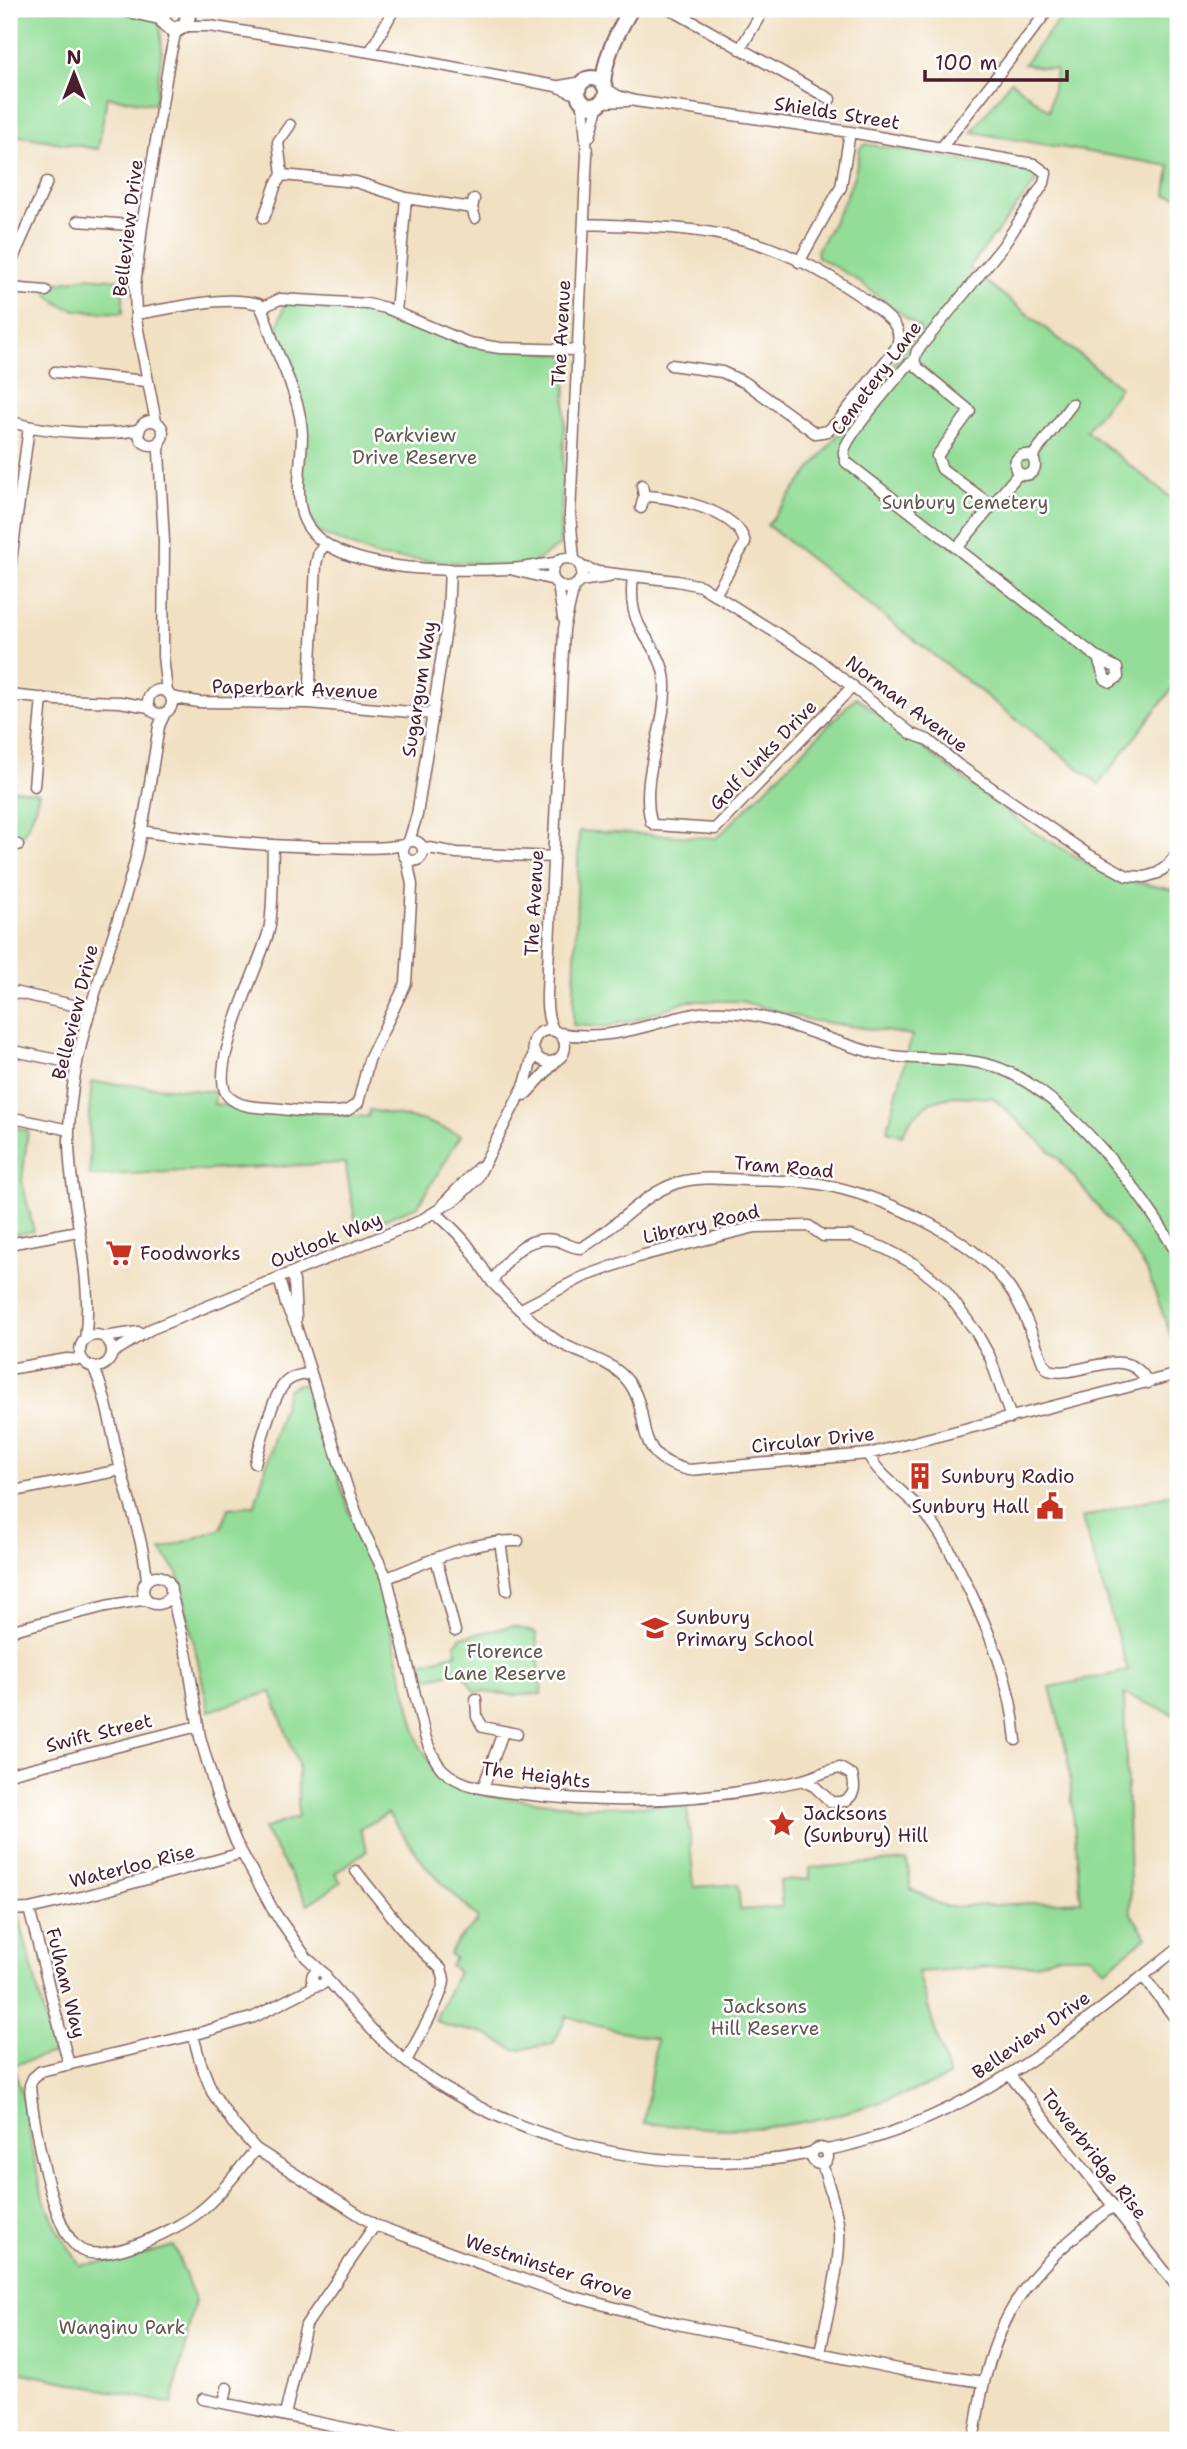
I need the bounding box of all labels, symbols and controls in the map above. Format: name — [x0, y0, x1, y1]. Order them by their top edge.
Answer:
north arrow — [38, 38, 108, 108]
scale bar — [925, 38, 1066, 82]
text: N — [66, 45, 82, 70]
text: 100 m — [935, 49, 998, 77]
street label: Shields Street — [772, 91, 902, 135]
street label: Belleview Drive — [107, 158, 149, 298]
street label: The Avenue — [546, 279, 576, 387]
street label: Cemetery Lane — [825, 316, 927, 440]
park label: Parkview Drive Reserve — [352, 423, 478, 470]
park label: Sunbury Cemetery — [882, 490, 1048, 515]
street label: Sugargum Way — [396, 619, 442, 759]
street label: Norman Avenue — [841, 650, 973, 758]
street label: Paperbark Avenue — [211, 674, 379, 704]
street label: Golf Links Drive — [704, 694, 822, 816]
street label: The Avenue — [519, 849, 549, 957]
street label: Belleview Drive — [46, 942, 104, 1082]
street label: Tram Road — [733, 1150, 835, 1184]
street label: Library Road — [640, 1198, 762, 1250]
street label: Outlook Way — [266, 1206, 386, 1274]
supermarket icon: Foodworks — [104, 1238, 134, 1268]
place label: Foodworks — [140, 1241, 241, 1266]
street label: Circular Drive — [750, 1421, 876, 1459]
building icon: Sunbury Radio — [905, 1461, 935, 1491]
place label: Sunbury Radio — [941, 1464, 1074, 1489]
public building icon: Sunbury Hall — [1035, 1491, 1065, 1521]
place label: Sunbury Hall — [912, 1494, 1029, 1519]
place label: Sunbury Primary School — [676, 1605, 814, 1652]
school or university icon: Sunbury Primary School — [640, 1613, 670, 1643]
park label: Florence Lane Reserve — [444, 1639, 566, 1686]
street label: Swift Street — [43, 1708, 155, 1758]
street label: The Heights — [480, 1756, 592, 1794]
place label: Jacksons (Sunbury) Hill — [803, 1801, 928, 1848]
place icon: Jacksons (Sunbury) Hill — [767, 1809, 797, 1839]
street label: Waterloo Rise — [67, 1838, 197, 1894]
street label: Fulham Way — [40, 1925, 92, 2041]
street label: Belleview Drive — [967, 1985, 1095, 2085]
park label: Jacksons Hill Reserve — [711, 1994, 819, 2041]
street label: Towerbridge Rise — [1035, 2084, 1153, 2224]
street label: Westminster Grove — [462, 2228, 636, 2306]
park label: Wanginu Park — [59, 2315, 186, 2340]

